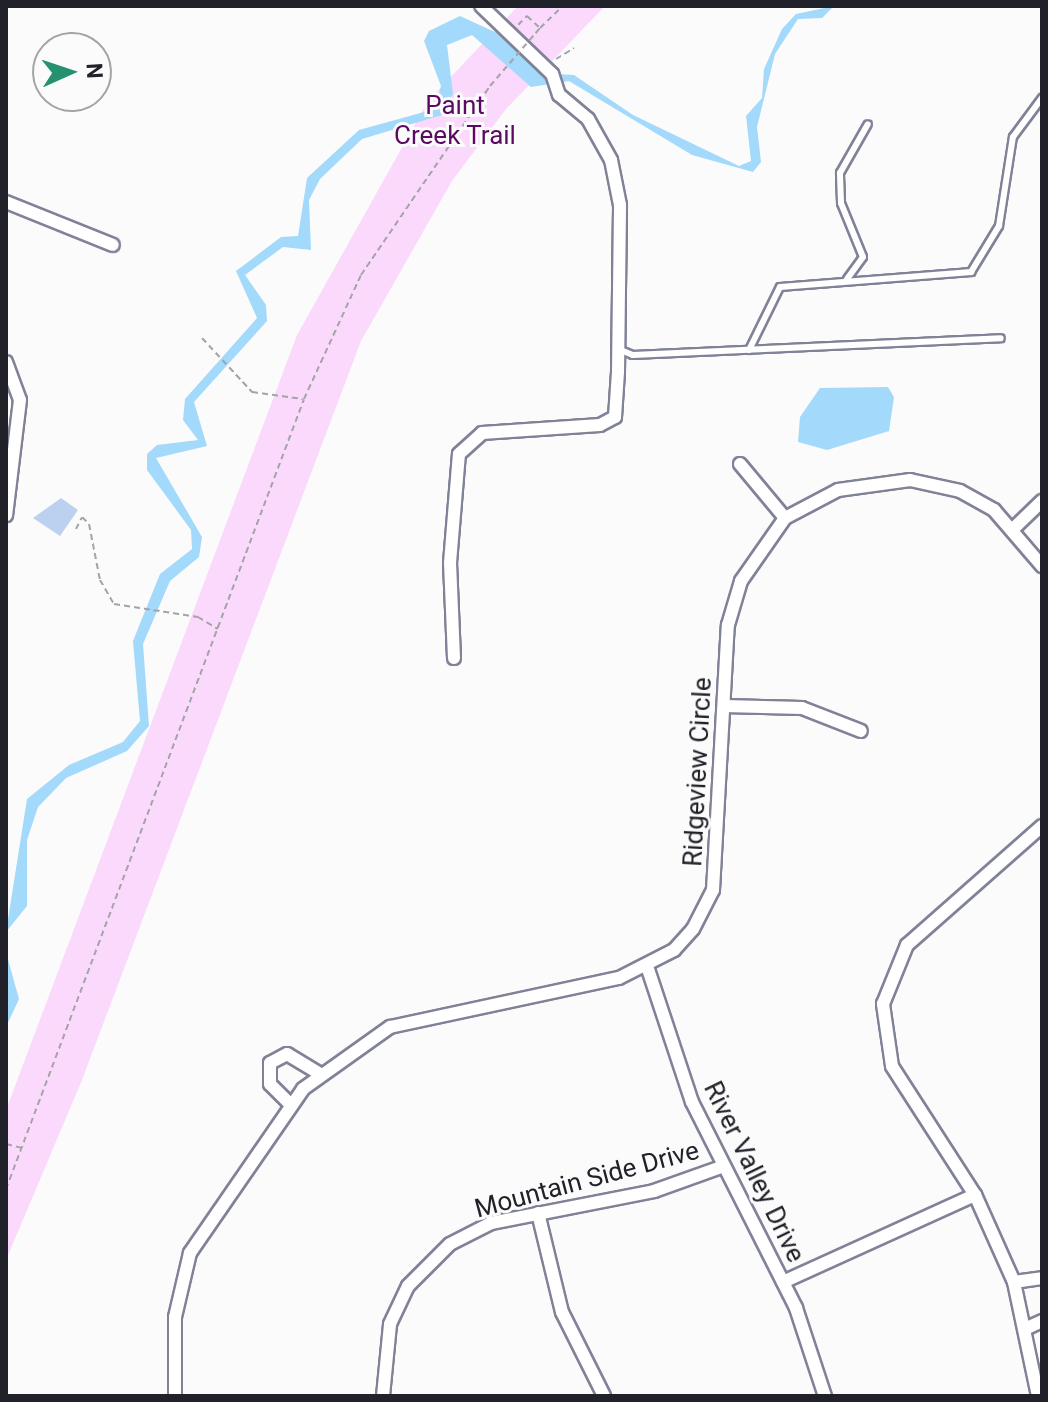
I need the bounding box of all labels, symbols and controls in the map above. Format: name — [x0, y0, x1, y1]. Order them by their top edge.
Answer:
north arrow — [32, 32, 112, 112]
text: N — [82, 62, 107, 79]
park label: Paint Creek Trail — [394, 90, 516, 152]
street label: Ridgeview Circle — [677, 677, 719, 867]
street label: River Valley Drive — [697, 1076, 811, 1268]
street label: Mountain Side Drive — [471, 1135, 703, 1225]

